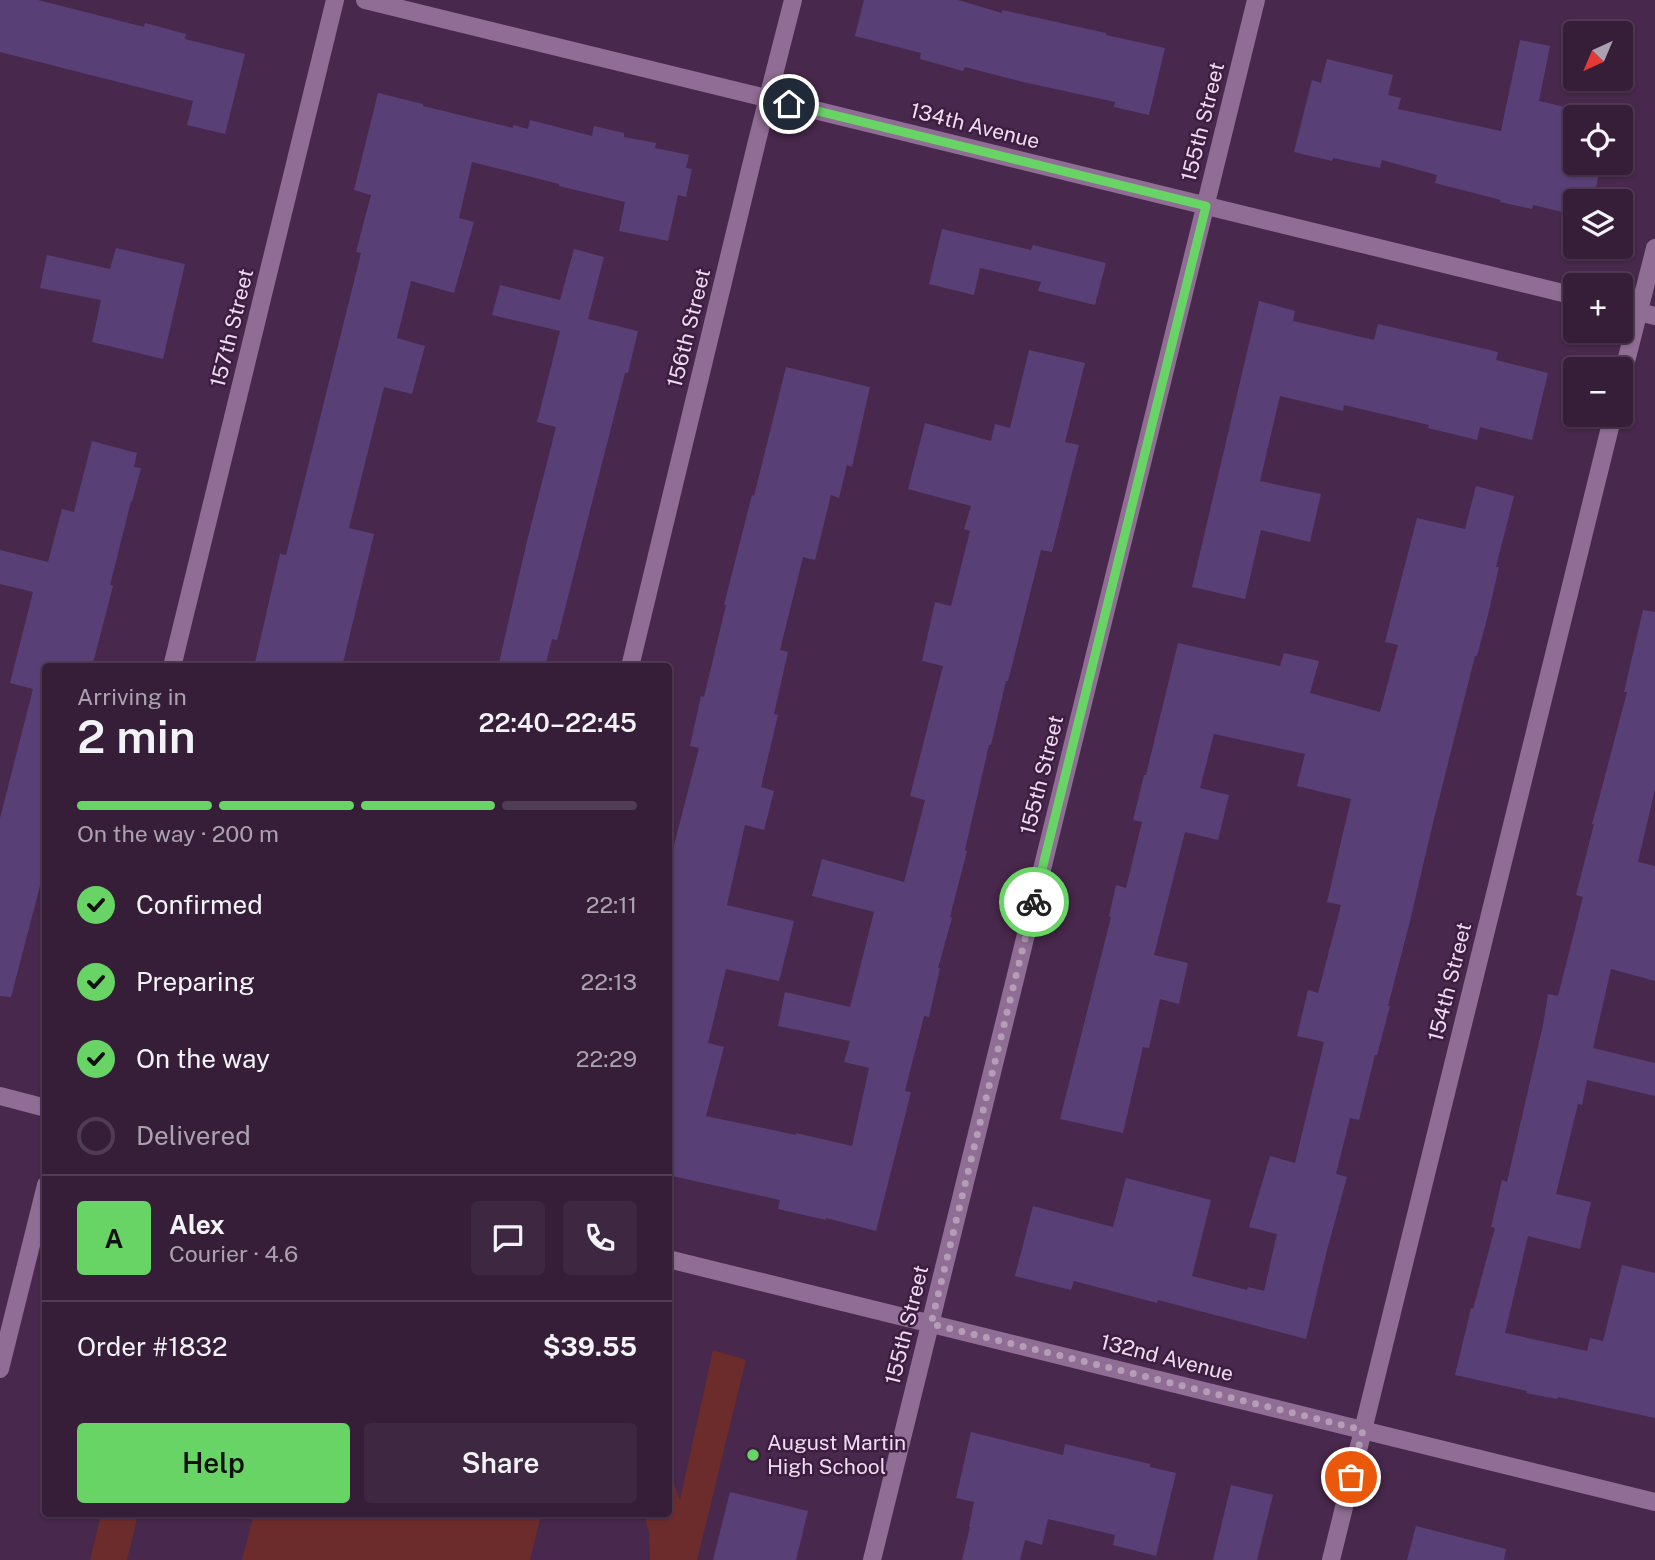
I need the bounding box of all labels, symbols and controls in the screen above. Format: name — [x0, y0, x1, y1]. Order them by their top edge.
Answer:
north arrow — [1563, 21, 1633, 91]
map controls — [1563, 21, 1633, 427]
street label: 155th Street — [1176, 60, 1229, 184]
pin — [759, 74, 819, 134]
icon: home — [770, 85, 808, 123]
street label: 134th Avenue — [908, 97, 1042, 154]
button: locate — [1563, 105, 1633, 175]
button: layers — [1563, 189, 1633, 259]
street label: 157th Street — [205, 266, 258, 390]
street label: 156th Street — [662, 266, 715, 390]
button: + — [1563, 273, 1633, 343]
button: − — [1563, 357, 1633, 427]
text: Arriving in — [77, 683, 187, 710]
text: 22:40–22:45 — [478, 707, 637, 738]
text: 2 min — [77, 709, 196, 763]
street label: 155th Street — [1015, 713, 1068, 837]
text: On the way · 200 m — [77, 820, 279, 847]
courier — [999, 867, 1069, 937]
icon: bike — [1015, 883, 1053, 921]
icon: check — [77, 886, 115, 924]
text: Confirmed — [136, 889, 263, 920]
text: 22:11 — [586, 891, 637, 918]
street label: 154th Street — [1423, 920, 1476, 1044]
icon: check — [77, 963, 115, 1001]
text: Preparing — [136, 966, 255, 997]
text: 22:13 — [581, 968, 637, 995]
icon: check — [77, 1040, 115, 1078]
text: On the way — [136, 1043, 270, 1074]
text: 22:29 — [576, 1045, 637, 1072]
text: Delivered — [136, 1120, 251, 1151]
button: chat — [471, 1201, 545, 1275]
button: phone — [563, 1201, 637, 1275]
text: Alex — [169, 1209, 225, 1240]
text: A — [105, 1223, 123, 1254]
text: Courier · 4.6 — [169, 1240, 298, 1267]
street label: 155th Street — [880, 1263, 933, 1387]
street label: 132nd Avenue — [1098, 1329, 1236, 1386]
text: Order #1832 — [77, 1331, 227, 1362]
text: $39.55 — [543, 1331, 637, 1362]
button: Help — [77, 1423, 350, 1503]
button: Share — [364, 1423, 637, 1503]
place label: August Martin High School — [767, 1430, 906, 1479]
marker: August Martin High School — [745, 1447, 761, 1463]
pin — [1321, 1447, 1381, 1507]
icon: bag — [1332, 1458, 1370, 1496]

